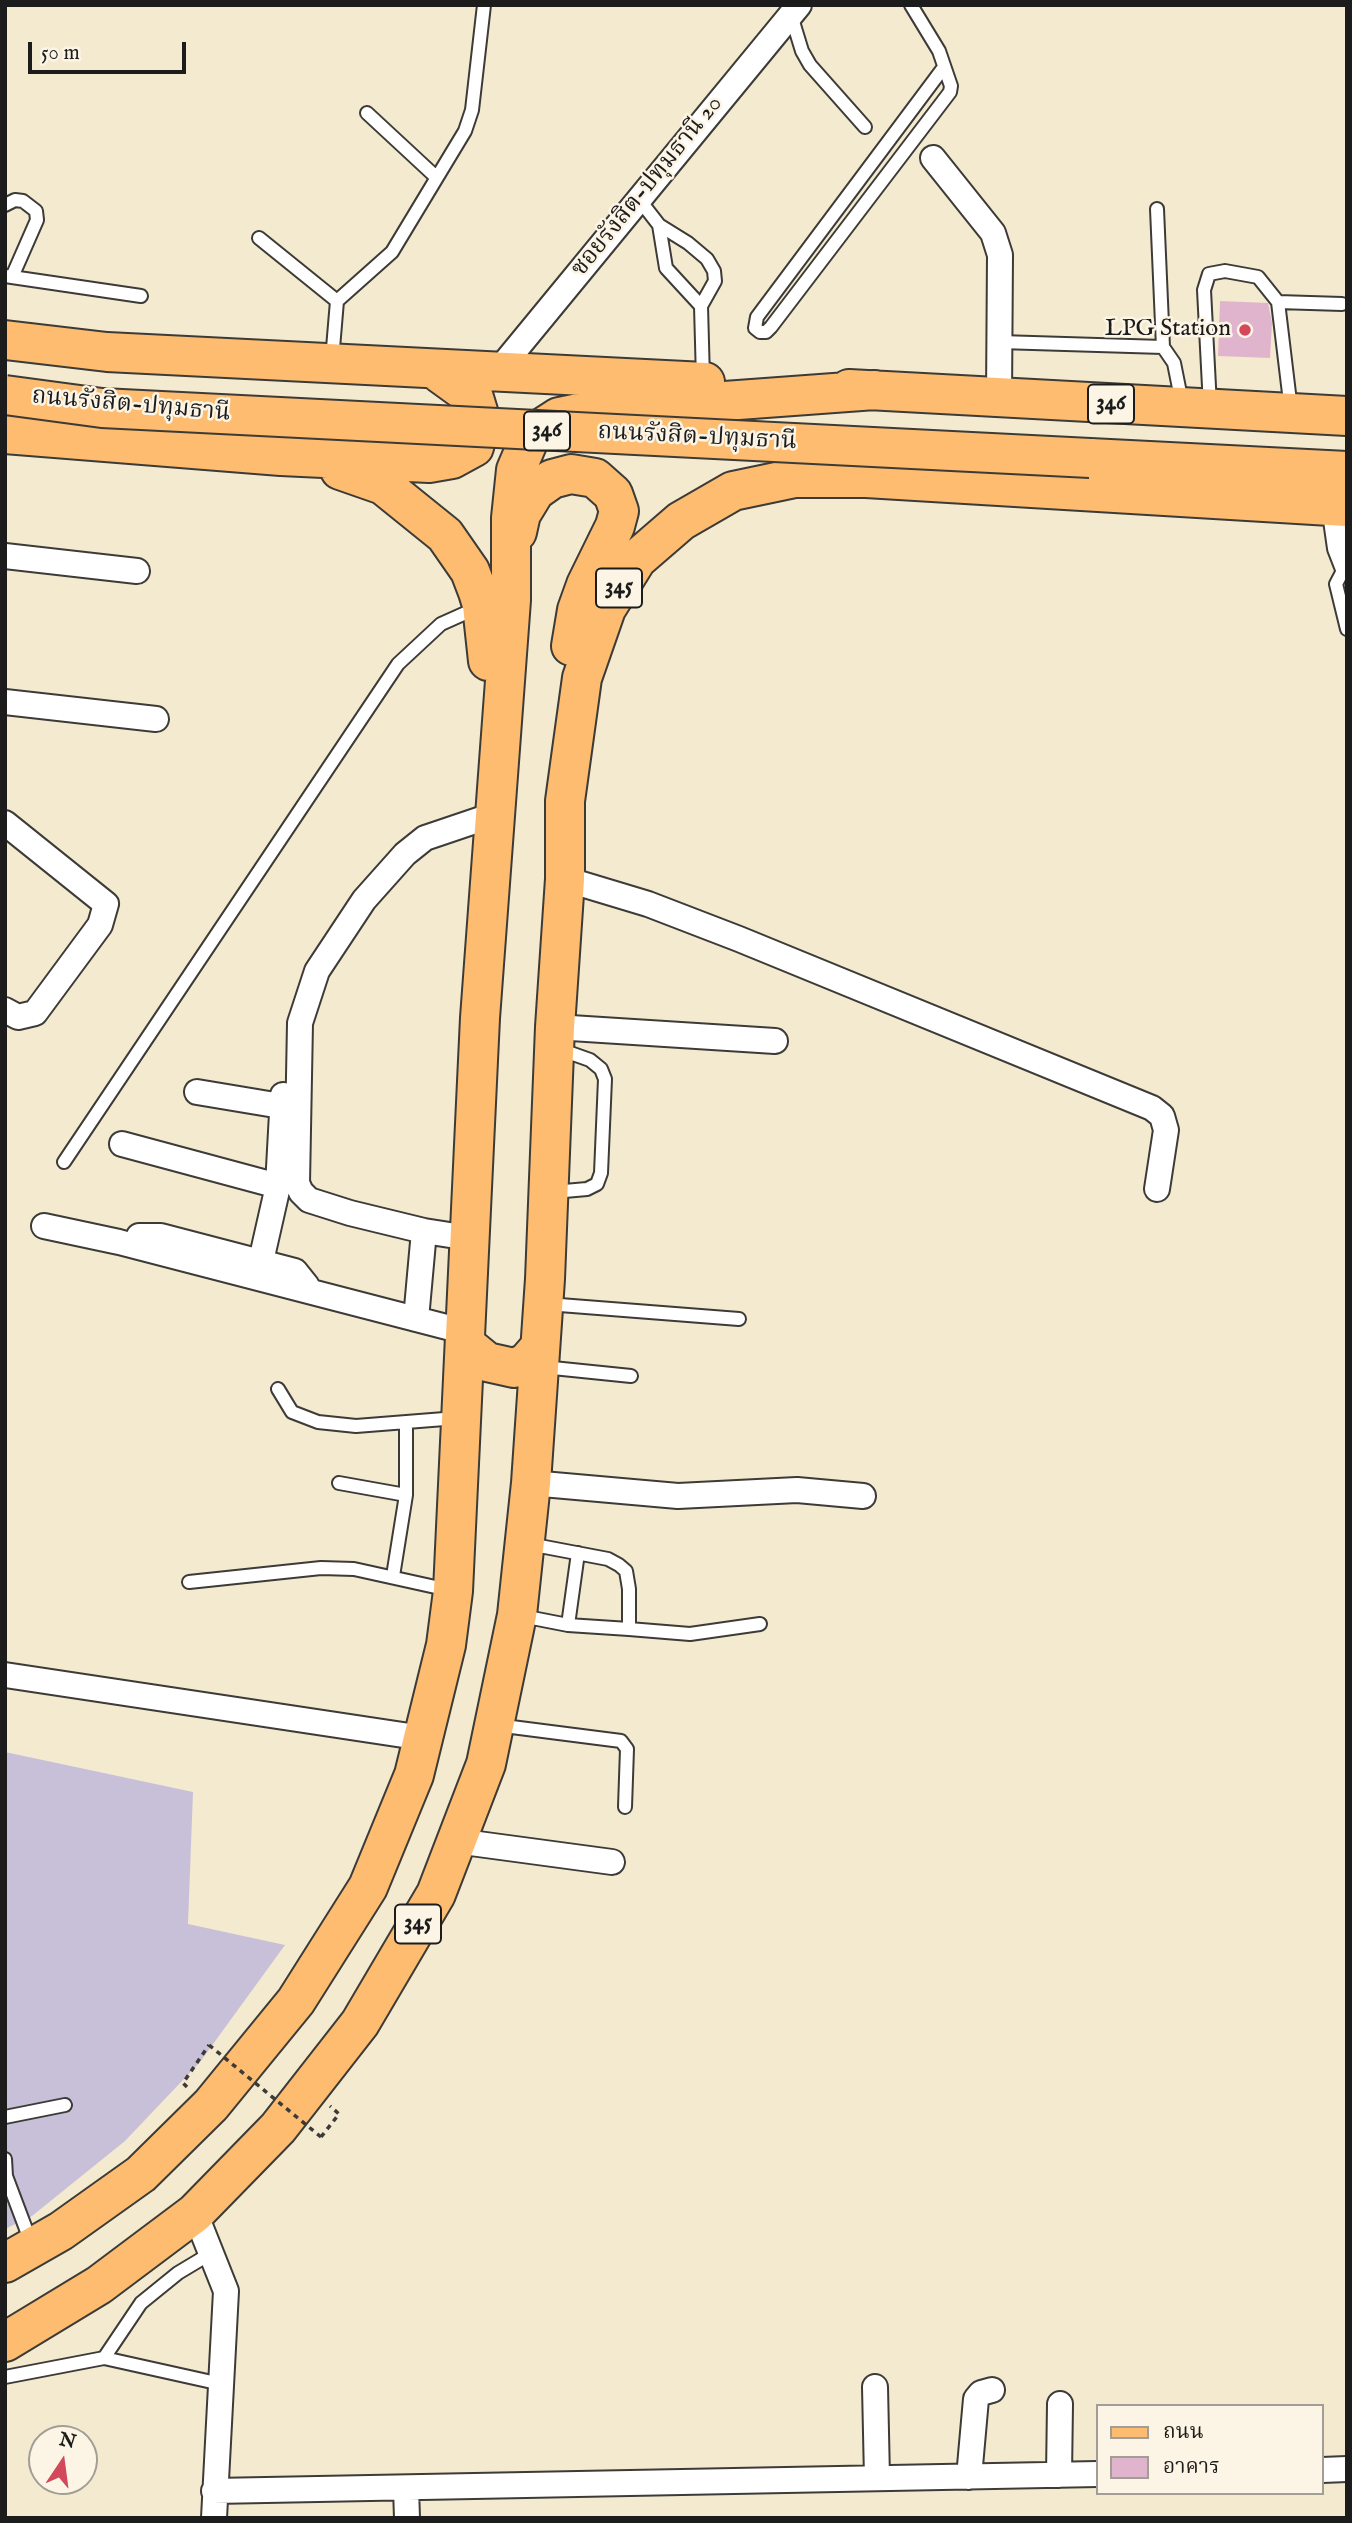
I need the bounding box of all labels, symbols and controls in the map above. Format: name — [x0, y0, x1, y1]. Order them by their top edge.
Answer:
scale bar — [32, 28, 189, 72]
text: 50 m — [41, 40, 80, 67]
street label: ซอยรังสิต-ปทุมธานี 20 — [566, 91, 730, 283]
place label: LPG Station — [1105, 316, 1231, 344]
marker: LPG Station — [1237, 322, 1253, 338]
street label: ถนนรังสิต-ปทุมธานี — [30, 383, 232, 429]
road number: 346 — [1088, 384, 1134, 424]
road number: 346 — [524, 412, 570, 450]
street label: ถนนรังสิต-ปทุมธานี — [597, 418, 797, 458]
road number: 345 — [596, 568, 642, 608]
road number: 345 — [395, 1904, 441, 1943]
legend — [1096, 2404, 1324, 2495]
text: ถนน — [1163, 2419, 1204, 2446]
north arrow — [28, 2425, 98, 2495]
text: N — [57, 2428, 78, 2455]
text: อาคาร — [1163, 2454, 1220, 2481]

